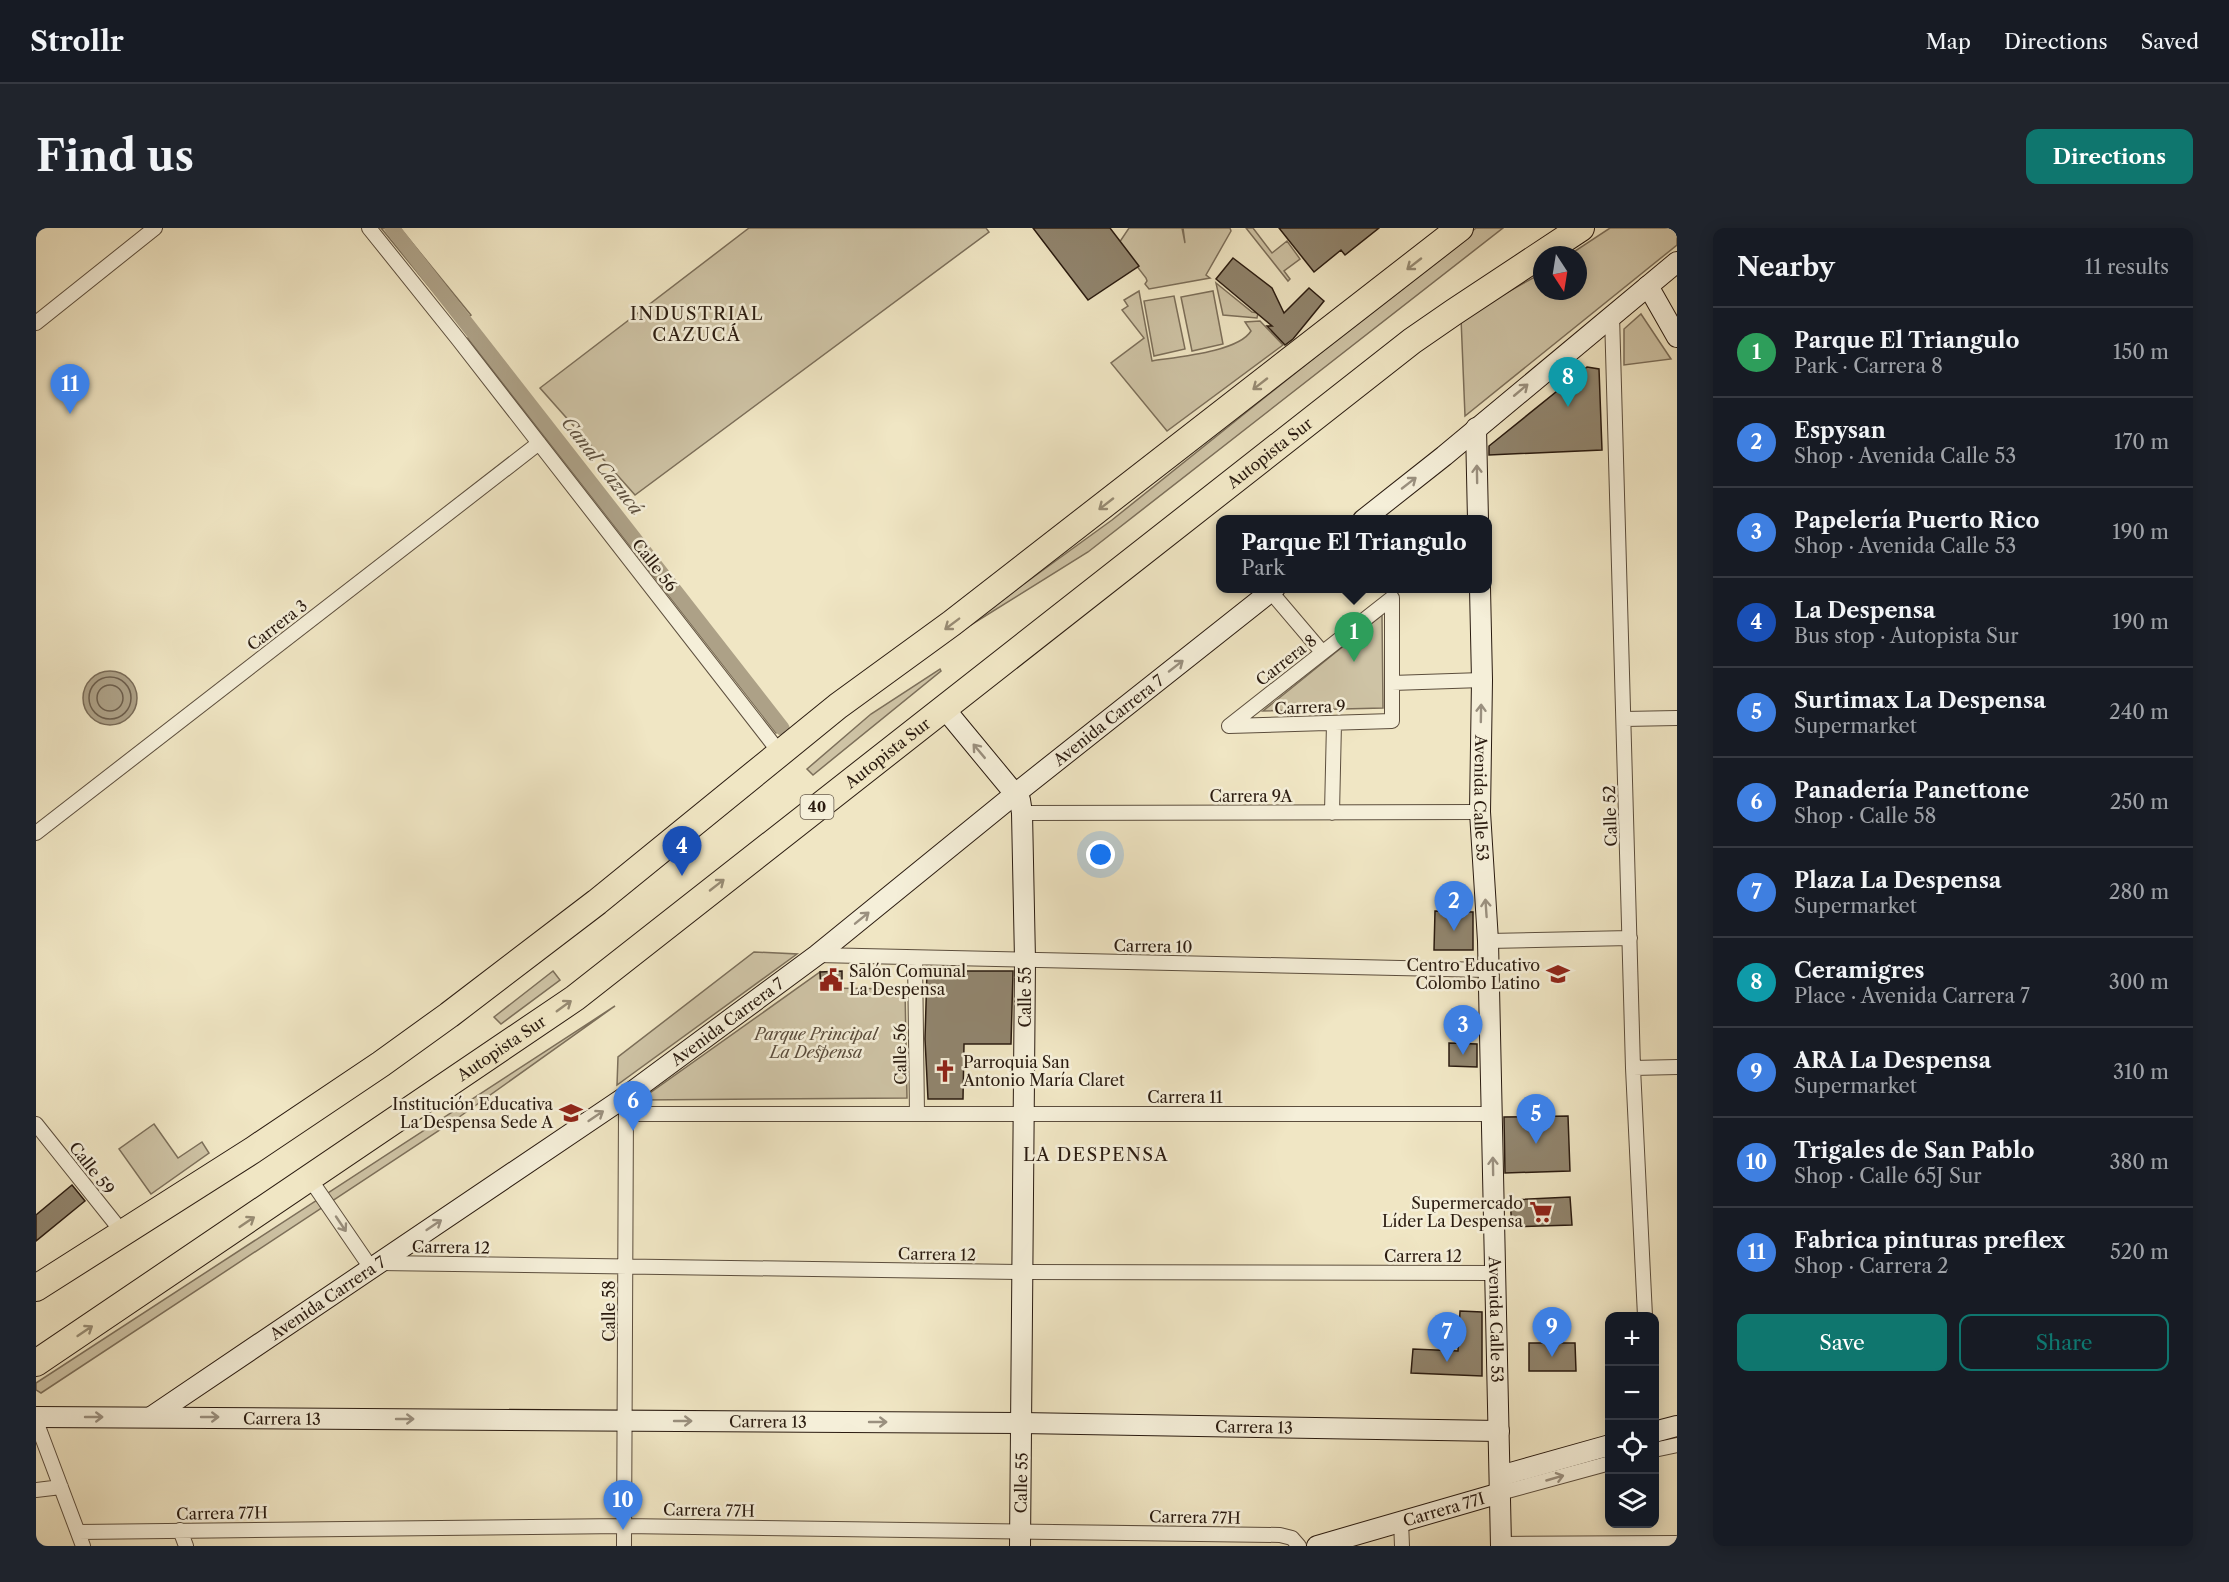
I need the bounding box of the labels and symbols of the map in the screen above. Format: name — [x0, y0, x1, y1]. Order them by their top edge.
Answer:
north arrow — [1533, 246, 1587, 300]
one-way arrow — [1406, 258, 1422, 270]
district label: INDUSTRIAL CAZUCÁ — [630, 303, 764, 346]
pin: 8 — [1548, 358, 1588, 407]
pin: 11 — [51, 364, 90, 414]
one-way arrow — [1252, 377, 1268, 390]
one-way arrow — [1513, 384, 1529, 397]
water label: Canal Cazucá — [557, 413, 647, 520]
street label: Autopista Sur — [1222, 413, 1316, 493]
one-way arrow — [1472, 464, 1483, 484]
one-way arrow — [1401, 477, 1417, 490]
one-way arrow — [1098, 497, 1114, 510]
street label: Calle 56 — [628, 535, 682, 595]
street label: Carrera 3 — [243, 595, 311, 655]
pin: 1 — [1334, 612, 1374, 662]
one-way arrow — [944, 617, 960, 630]
street label: Carrera 8 — [1252, 630, 1320, 690]
one-way arrow — [1168, 660, 1184, 673]
street label: Avenida Carrera 7 — [1048, 670, 1168, 771]
street label: Carrera 9 — [1274, 696, 1346, 718]
one-way arrow — [1475, 703, 1487, 723]
street label: Autopista Sur — [840, 713, 934, 793]
street label: Avenida Calle 53 — [1470, 734, 1493, 862]
one-way arrow — [973, 743, 986, 759]
street label: Calle 52 — [1599, 785, 1621, 847]
street label: Carrera 9A — [1210, 786, 1294, 806]
road number: 40 — [800, 795, 834, 819]
pin: 4 — [662, 826, 702, 876]
your location — [1086, 840, 1115, 869]
one-way arrow — [709, 879, 725, 892]
pin: 2 — [1434, 882, 1474, 931]
one-way arrow — [1480, 898, 1491, 918]
one-way arrow — [854, 912, 870, 925]
street label: Carrera 10 — [1113, 935, 1193, 957]
place label: Centro Educativo Colombo Latino — [1407, 955, 1540, 993]
place label: Salón Comunal La Despensa — [849, 961, 966, 999]
school or university icon: Centro Educativo Colombo Latino — [1545, 961, 1571, 987]
public building icon: Salón Comunal La Despensa — [818, 967, 844, 993]
street label: Calle 55 — [1015, 967, 1035, 1027]
street label: Avenida Carrera 7 — [666, 973, 788, 1070]
one-way arrow — [555, 1000, 572, 1012]
pin: 3 — [1444, 1006, 1482, 1055]
street label: Autopista Sur — [452, 1011, 550, 1086]
street label: Calle 56 — [889, 1023, 911, 1085]
park label: Parque Principal La Despensa — [752, 1024, 879, 1062]
place label: Parroquia San Antonio María Claret — [962, 1052, 1125, 1090]
church icon: Parroquia San Antonio María Claret — [932, 1058, 958, 1084]
pin: 6 — [614, 1082, 652, 1131]
street label: Carrera 11 — [1147, 1087, 1223, 1107]
place label: Institución Educativa La Despensa Sede A — [392, 1094, 554, 1132]
pin: 5 — [1516, 1094, 1556, 1144]
school or university icon: Institución Educativa La Despensa Sede A — [558, 1100, 584, 1126]
one-way arrow — [587, 1110, 604, 1122]
street label: Calle 59 — [65, 1138, 119, 1198]
district label: LA DESPENSA — [1023, 1144, 1169, 1166]
one-way arrow — [1487, 1156, 1499, 1176]
place label: Supermercado Líder La Despensa — [1382, 1193, 1524, 1231]
supermarket icon: Supermercado Líder La Despensa — [1528, 1199, 1554, 1225]
one-way arrow — [335, 1215, 347, 1231]
one-way arrow — [238, 1216, 254, 1228]
one-way arrow — [426, 1219, 443, 1232]
street label: Carrera 12 — [412, 1236, 490, 1258]
street label: Carrera 12 — [898, 1243, 976, 1265]
street label: Carrera 12 — [1384, 1246, 1462, 1266]
street label: Avenida Carrera 7 — [265, 1252, 389, 1345]
street label: Avenida Calle 53 — [1485, 1255, 1507, 1383]
street label: Calle 58 — [599, 1280, 619, 1342]
pin: 9 — [1532, 1308, 1572, 1357]
pin: 7 — [1428, 1312, 1466, 1362]
one-way arrow — [76, 1325, 92, 1337]
street label: Carrera 13 — [243, 1408, 321, 1429]
one-way arrow — [83, 1411, 103, 1423]
one-way arrow — [199, 1411, 219, 1423]
street label: Carrera 13 — [729, 1411, 807, 1432]
one-way arrow — [394, 1413, 414, 1425]
one-way arrow — [672, 1415, 692, 1427]
one-way arrow — [867, 1416, 887, 1428]
street label: Carrera 13 — [1215, 1416, 1293, 1438]
street label: Calle 55 — [1010, 1452, 1032, 1514]
one-way arrow — [1545, 1472, 1564, 1484]
pin: 10 — [604, 1480, 642, 1530]
street label: Carrera 77I — [1401, 1488, 1487, 1531]
street label: Carrera 77H — [663, 1499, 755, 1521]
street label: Carrera 77H — [176, 1502, 268, 1524]
street label: Carrera 77H — [1149, 1506, 1241, 1528]

